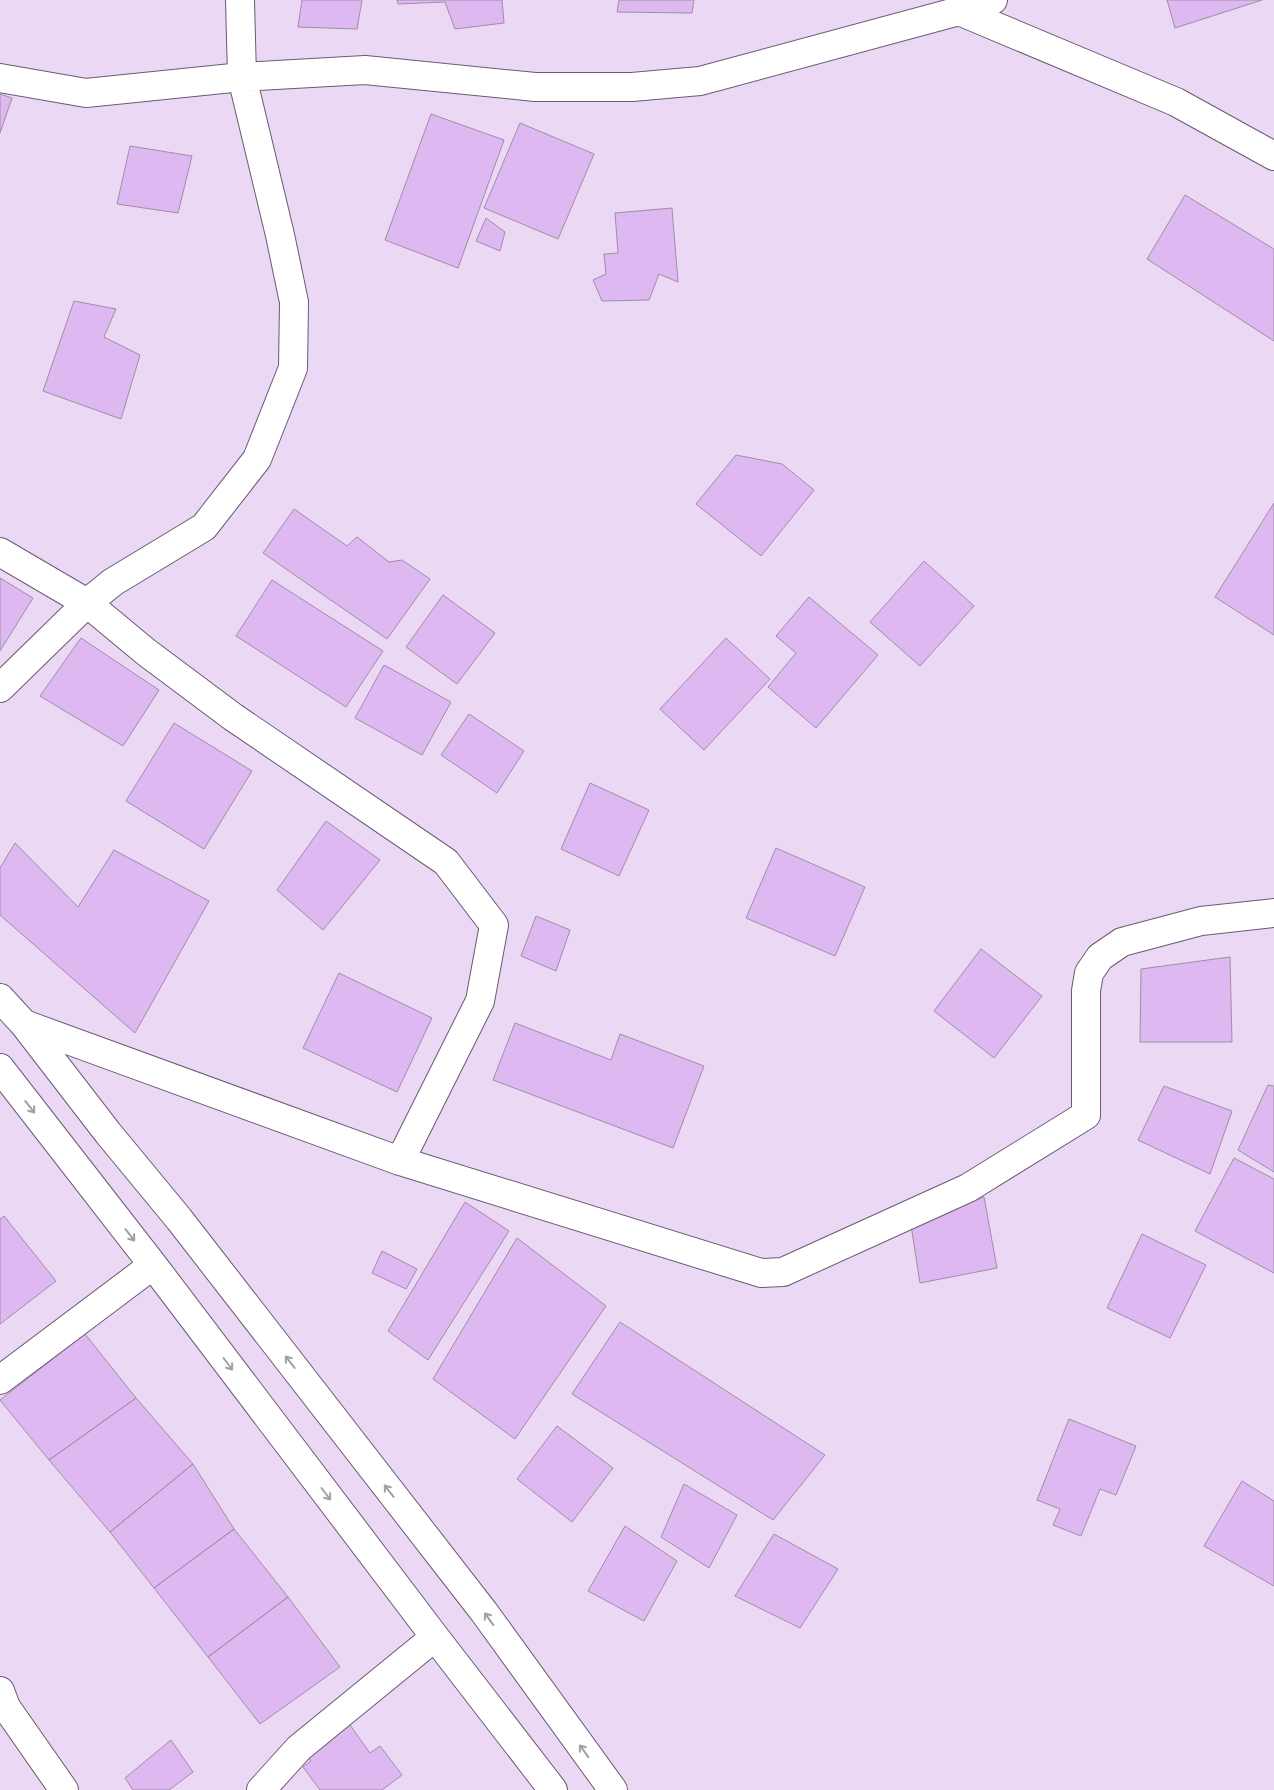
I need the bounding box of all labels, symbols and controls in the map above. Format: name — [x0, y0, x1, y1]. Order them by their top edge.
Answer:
one-way arrow — [25, 1100, 35, 1114]
one-way arrow — [125, 1228, 135, 1242]
one-way arrow — [285, 1355, 295, 1369]
one-way arrow — [223, 1357, 234, 1370]
one-way arrow — [384, 1484, 395, 1497]
one-way arrow — [321, 1487, 332, 1500]
one-way arrow — [484, 1612, 494, 1626]
one-way arrow — [579, 1745, 590, 1758]

